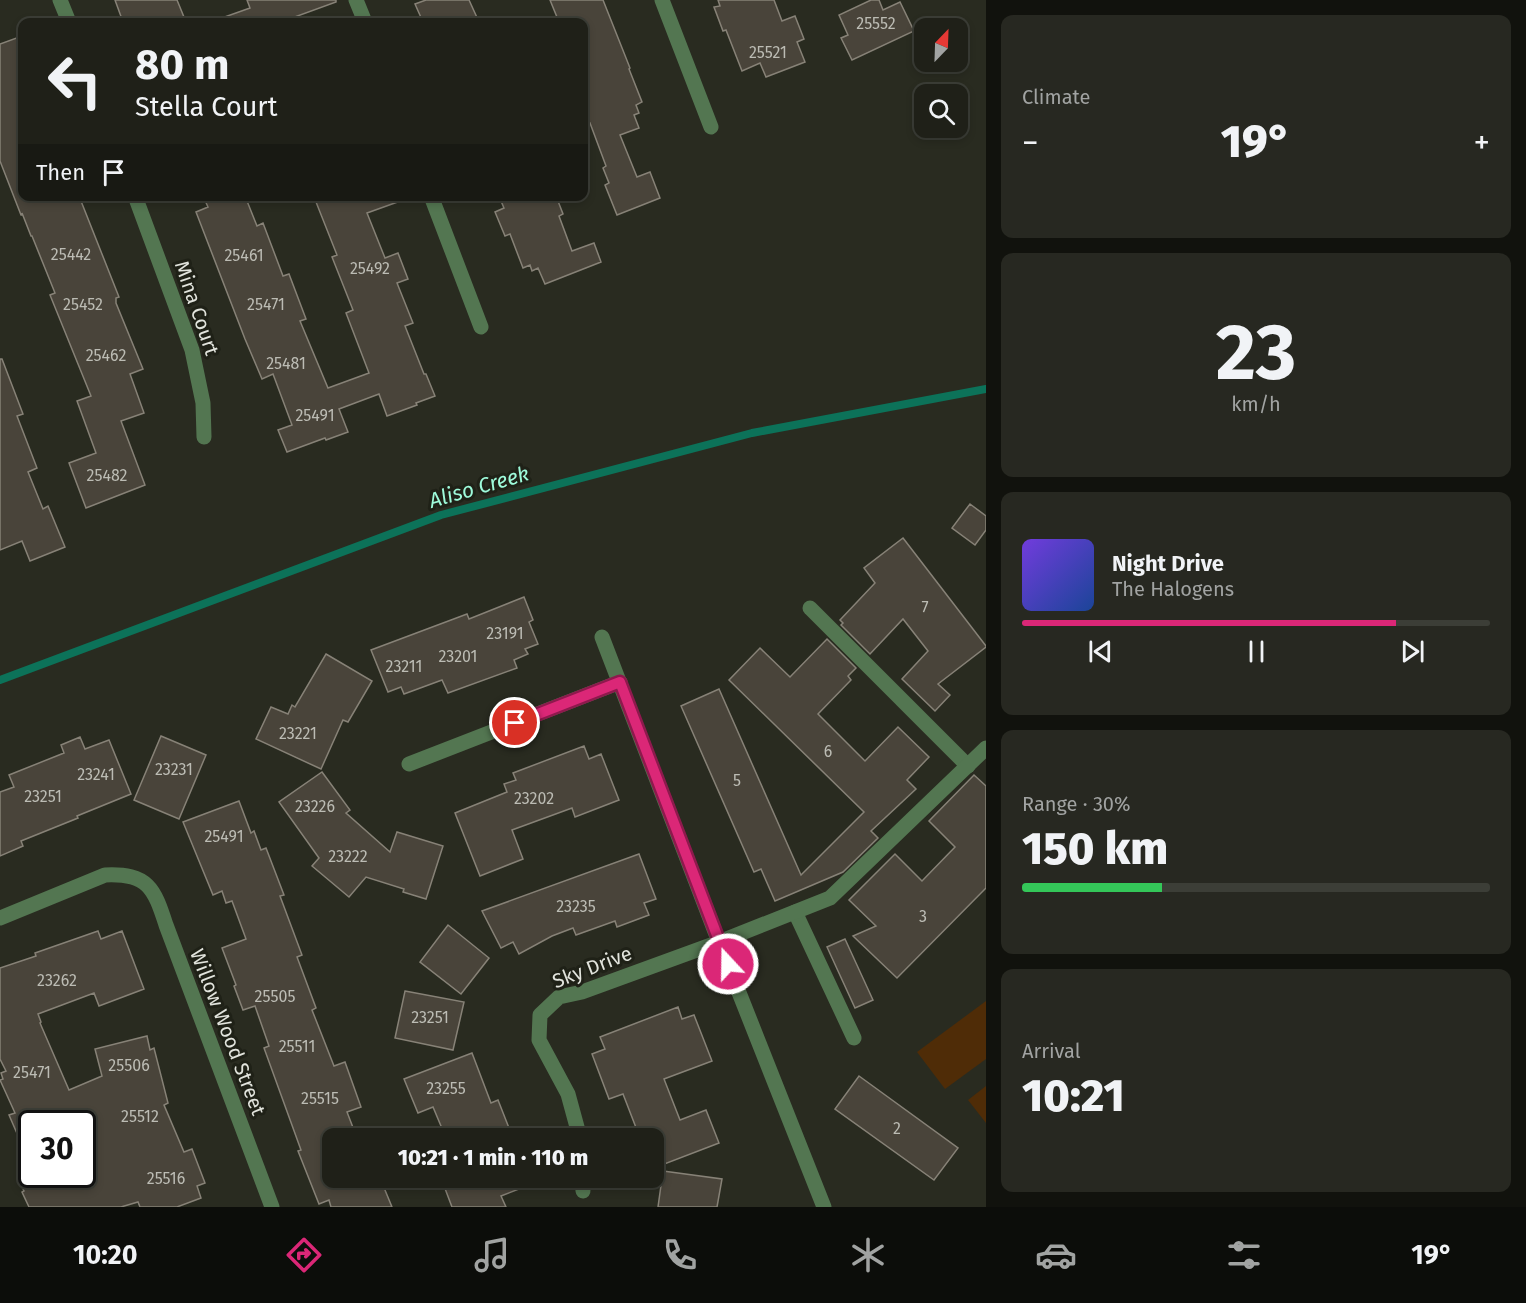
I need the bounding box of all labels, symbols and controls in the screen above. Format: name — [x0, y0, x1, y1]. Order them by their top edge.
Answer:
house number: 25552 — [856, 14, 896, 33]
north arrow — [914, 18, 968, 72]
map controls — [914, 18, 968, 138]
text: 80 m — [135, 40, 229, 90]
icon: left — [36, 42, 114, 120]
house number: 25521 — [749, 43, 787, 62]
button: search — [914, 84, 968, 138]
text: Climate — [1022, 85, 1090, 109]
text: Stella Court — [135, 91, 278, 123]
text: 19° — [1221, 115, 1291, 169]
text: − — [1022, 123, 1039, 163]
text: + — [1474, 123, 1490, 163]
icon: arrive — [97, 156, 130, 189]
text: Then — [36, 159, 85, 186]
house number: 25442 — [51, 245, 91, 264]
house number: 25461 — [224, 246, 264, 265]
street label: Mina Court — [170, 258, 225, 359]
house number: 25492 — [350, 259, 390, 278]
house number: 25452 — [63, 295, 103, 314]
house number: 25471 — [247, 295, 285, 314]
text: 23 — [1216, 306, 1296, 400]
house number: 25462 — [86, 346, 126, 365]
house number: 25481 — [266, 354, 306, 373]
text: km/h — [1231, 392, 1281, 416]
house number: 25491 — [295, 406, 335, 425]
water label: Aliso Creek — [425, 460, 532, 514]
house number: 25482 — [86, 466, 128, 485]
text: Night Drive — [1112, 550, 1224, 577]
text: The Halogens — [1112, 577, 1234, 601]
house number: 7 — [921, 598, 929, 617]
house number: 23191 — [486, 624, 524, 643]
icon: previous — [1084, 635, 1117, 668]
icon: pause — [1240, 635, 1273, 668]
icon: next — [1396, 635, 1429, 668]
house number: 23201 — [438, 647, 478, 666]
house number: 23211 — [386, 657, 422, 676]
pin — [489, 697, 540, 748]
icon: arrive — [498, 706, 531, 739]
house number: 23221 — [279, 724, 317, 743]
house number: 6 — [824, 742, 832, 761]
house number: 23231 — [155, 760, 193, 779]
house number: 23241 — [77, 765, 115, 784]
house number: 5 — [733, 771, 741, 790]
house number: 23251 — [24, 787, 62, 806]
house number: 23202 — [514, 789, 554, 808]
text: Range · 30% — [1022, 792, 1131, 816]
house number: 23226 — [295, 797, 335, 816]
text: 150 km — [1022, 822, 1168, 876]
house number: 25491 — [204, 827, 244, 846]
house number: 23222 — [328, 847, 368, 866]
house number: 23235 — [556, 897, 596, 916]
house number: 3 — [919, 907, 927, 926]
position arrow — [696, 932, 760, 996]
street label: Sky Drive — [549, 941, 635, 993]
street label: Willow Wood Street — [185, 945, 271, 1119]
house number: 23262 — [37, 971, 77, 990]
house number: 25505 — [255, 987, 295, 1006]
house number: 23251 — [411, 1008, 449, 1027]
house number: 25511 — [279, 1037, 315, 1056]
text: Arrival — [1022, 1039, 1081, 1063]
house number: 25506 — [108, 1056, 150, 1075]
house number: 25471 — [13, 1063, 51, 1082]
text: 10:21 — [1022, 1069, 1125, 1123]
house number: 23255 — [426, 1079, 466, 1098]
house number: 25515 — [301, 1089, 339, 1108]
house number: 25512 — [121, 1107, 159, 1126]
speed limit sign: 30 — [18, 1110, 96, 1188]
house number: 2 — [893, 1119, 901, 1138]
text: 10:21 · 1 min · 110 m — [398, 1144, 588, 1171]
house number: 25516 — [147, 1169, 185, 1188]
icon: directions — [283, 1234, 325, 1276]
icon: music — [471, 1234, 513, 1276]
icon: phone — [659, 1234, 701, 1276]
icon: climate — [847, 1234, 889, 1276]
icon: car — [1035, 1234, 1077, 1276]
icon: filters — [1223, 1234, 1265, 1276]
text: 10:20 — [73, 1239, 138, 1271]
text: 19° — [1411, 1239, 1453, 1271]

